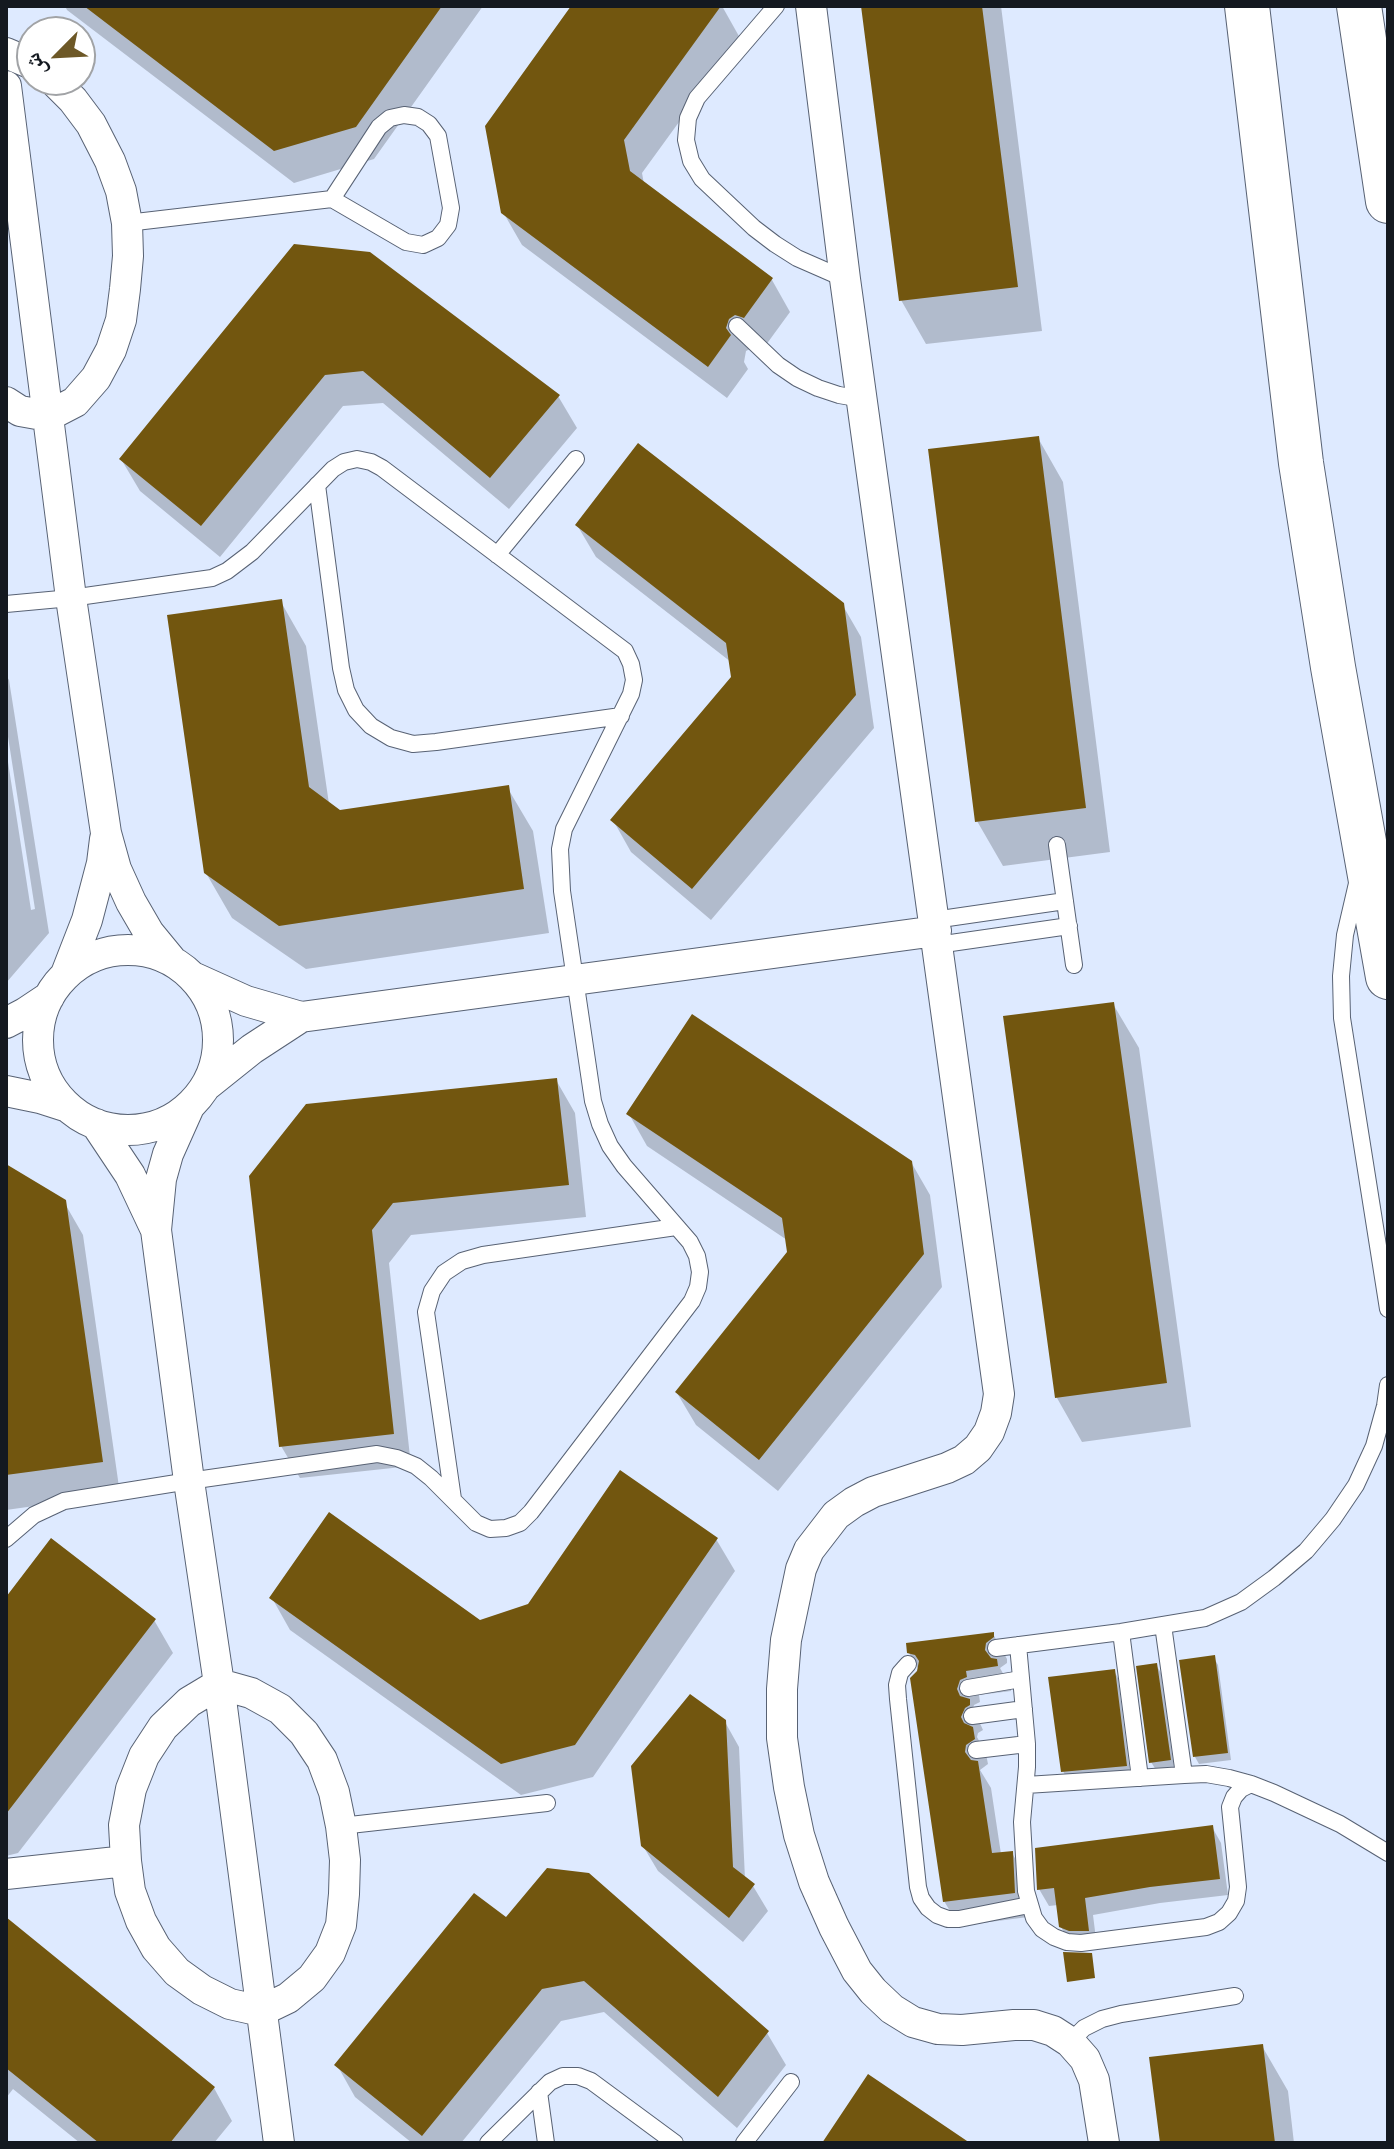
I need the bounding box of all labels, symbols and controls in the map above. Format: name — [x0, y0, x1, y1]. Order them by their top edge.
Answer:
north arrow — [16, 16, 96, 96]
text: ش — [19, 49, 52, 81]

